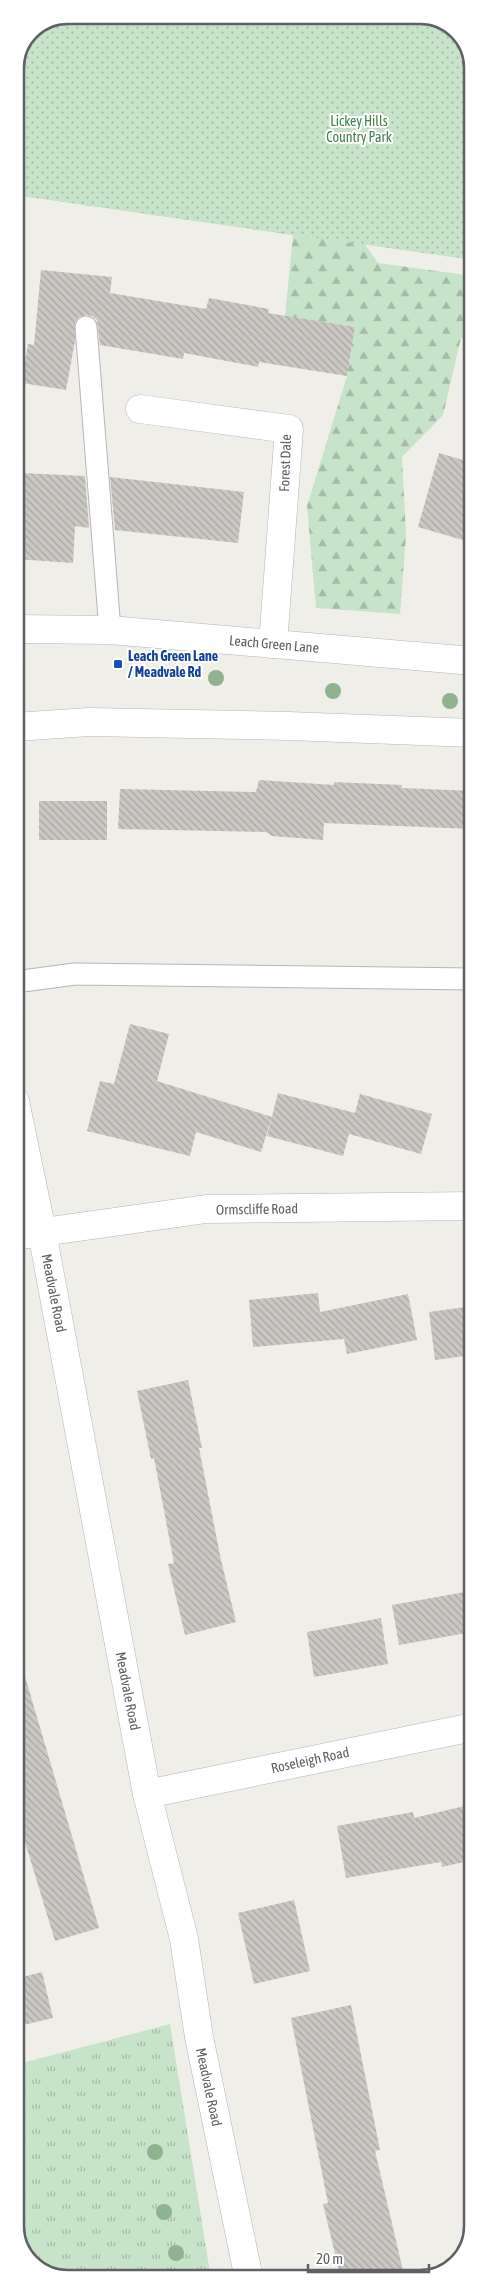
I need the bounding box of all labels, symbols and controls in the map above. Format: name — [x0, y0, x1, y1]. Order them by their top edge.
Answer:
park label: Lickey Hills Country Park — [326, 113, 392, 145]
street label: Forest Dale — [276, 434, 294, 492]
street label: Leach Green Lane — [228, 632, 320, 656]
place label: Leach Green Lane / Meadvale Rd — [128, 648, 218, 680]
marker: Leach Green Lane / Meadvale Rd — [112, 658, 124, 670]
street label: Ormscliffe Road — [216, 1200, 298, 1218]
street label: Meadvale Road — [39, 1252, 69, 1334]
street label: Meadvale Road — [113, 1650, 143, 1732]
street label: Roseleigh Road — [269, 1744, 351, 1776]
street label: Meadvale Road — [193, 2046, 225, 2128]
scale bar — [308, 2242, 429, 2274]
text: 20 m — [316, 2250, 343, 2267]

